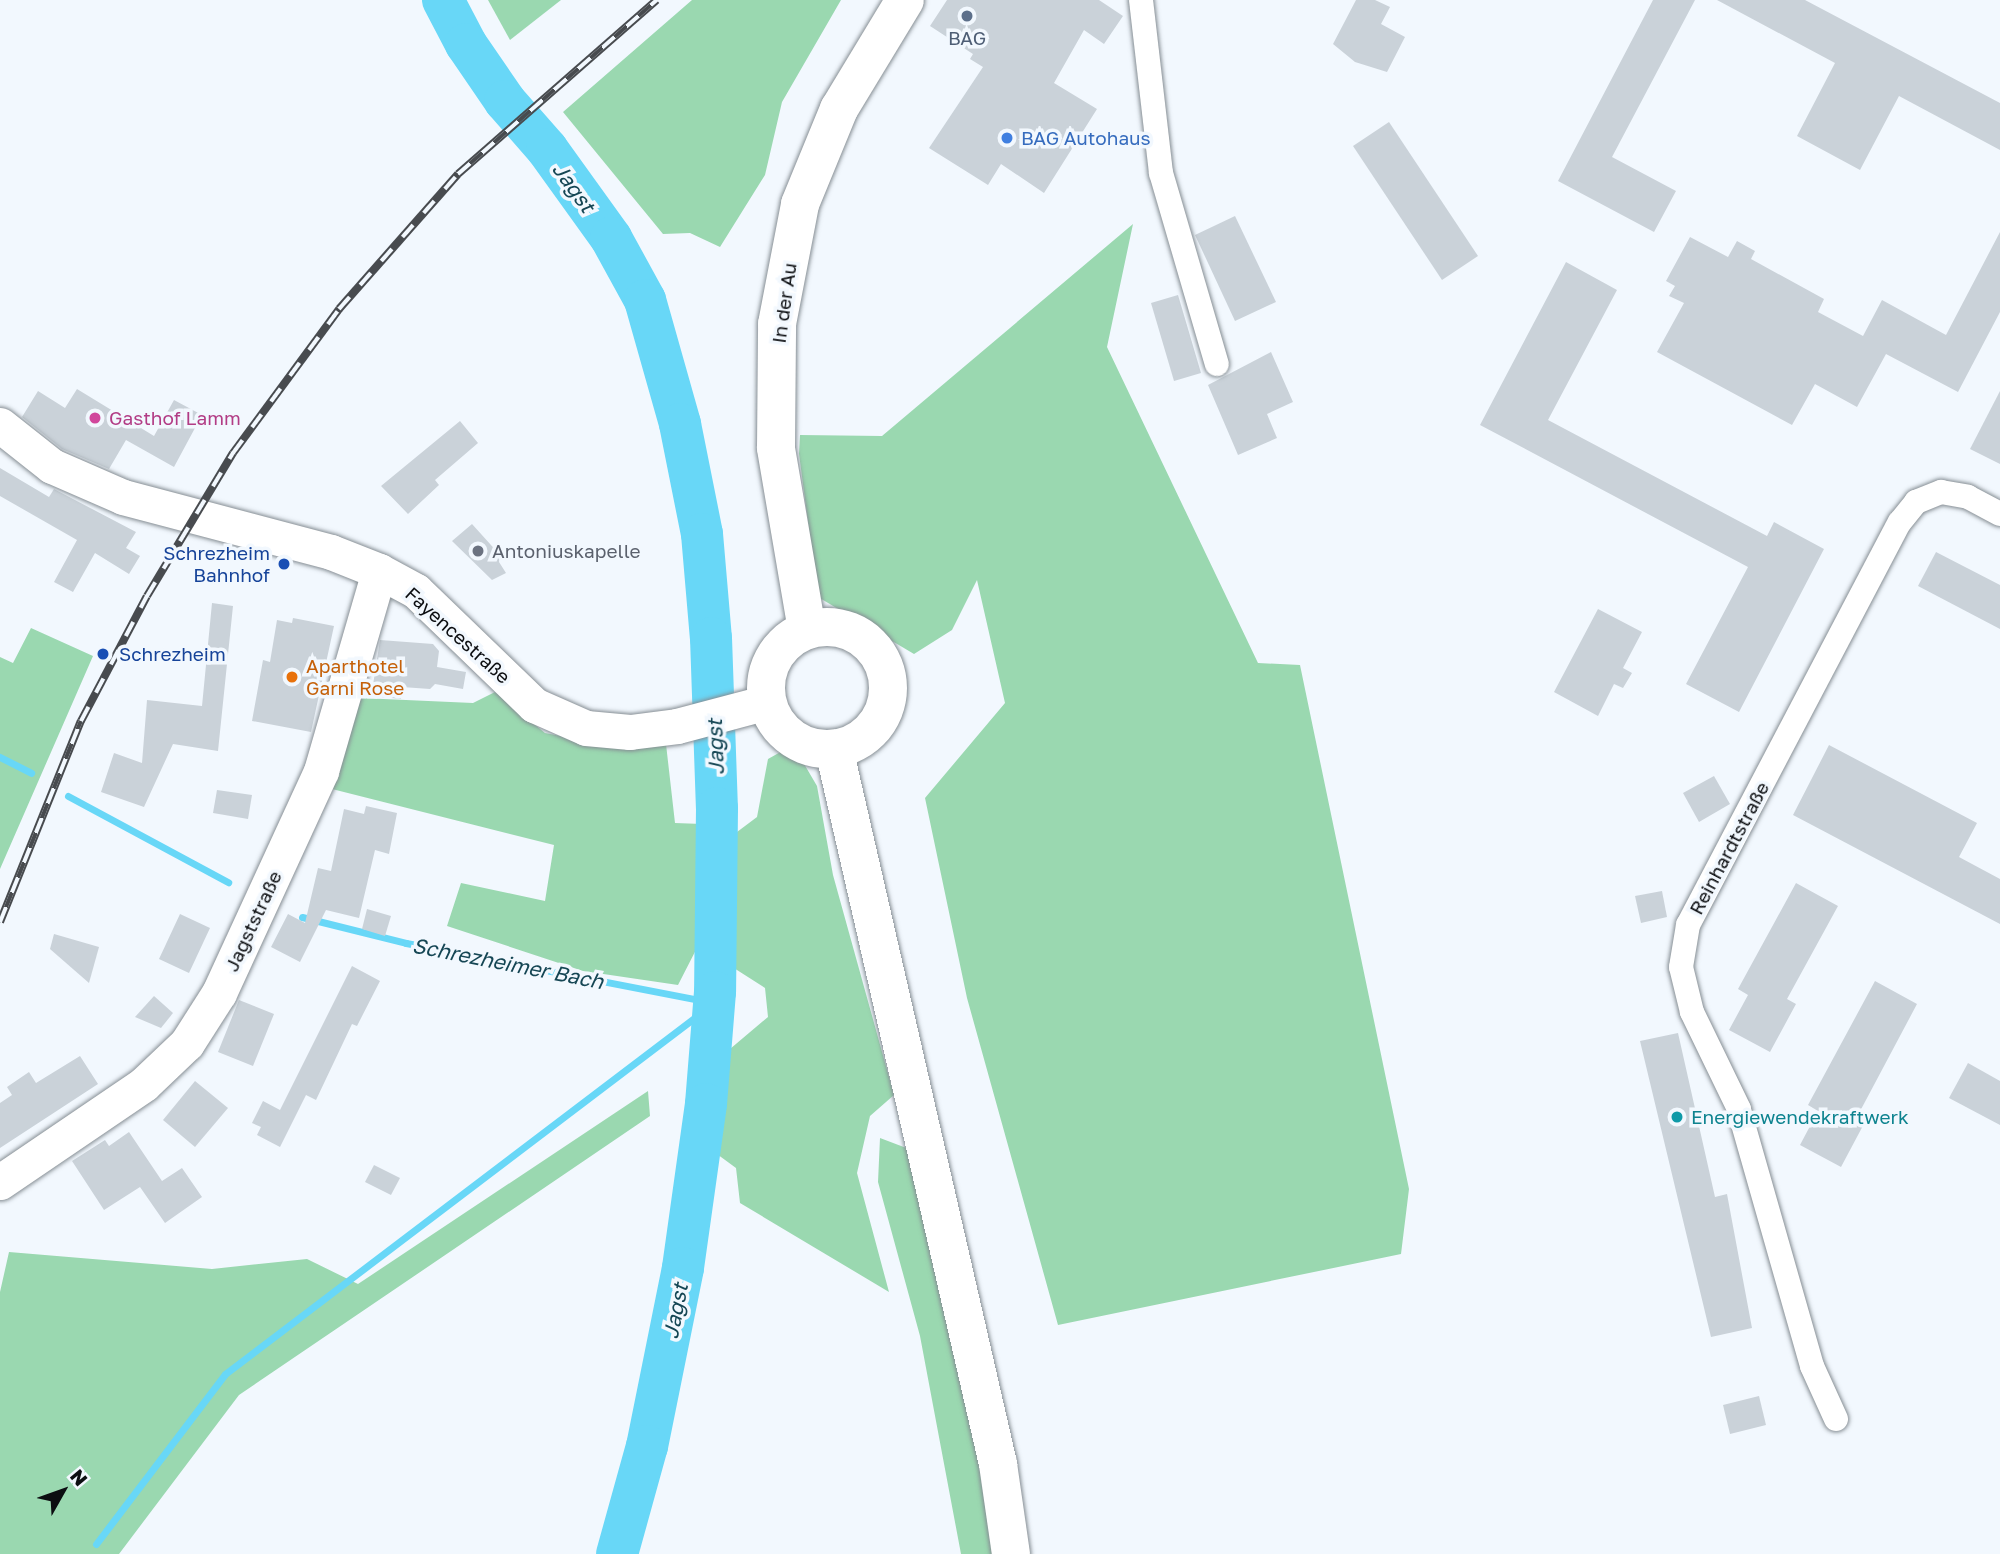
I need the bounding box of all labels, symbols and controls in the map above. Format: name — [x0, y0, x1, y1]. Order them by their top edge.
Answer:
marker: BAG — [959, 8, 975, 24]
place label: BAG — [948, 27, 986, 49]
place label: BAG Autohaus — [1021, 127, 1151, 149]
marker: BAG Autohaus — [999, 130, 1015, 146]
water label: Jagst — [547, 157, 601, 217]
street label: In der Au — [767, 261, 801, 345]
place label: Gasthof Lamm — [109, 407, 241, 429]
marker: Gasthof Lamm — [87, 410, 103, 426]
place label: Antoniuskapelle — [492, 540, 641, 562]
place label: Schrezheim Bahnhof — [163, 542, 270, 586]
marker: Antoniuskapelle — [470, 543, 486, 559]
marker: Schrezheim Bahnhof — [276, 556, 292, 572]
street label: Fayencestraße — [401, 582, 515, 688]
place label: Schrezheim — [119, 643, 226, 665]
marker: Schrezheim — [93, 644, 113, 664]
place label: Aparthotel Garni Rose — [306, 655, 404, 699]
marker: Aparthotel Garni Rose — [284, 669, 300, 685]
water label: Jagst — [701, 719, 729, 775]
street label: Reinhardtstraße — [1684, 778, 1774, 918]
street label: Jagststraße — [220, 867, 286, 975]
water label: Schrezheimer Bach — [410, 932, 606, 994]
place label: Energiewendekraftwerk — [1691, 1106, 1909, 1128]
marker: Energiewendekraftwerk — [1669, 1109, 1685, 1125]
water label: Jagst — [657, 1281, 693, 1341]
north arrow — [28, 1456, 98, 1526]
text: N — [66, 1464, 93, 1490]

